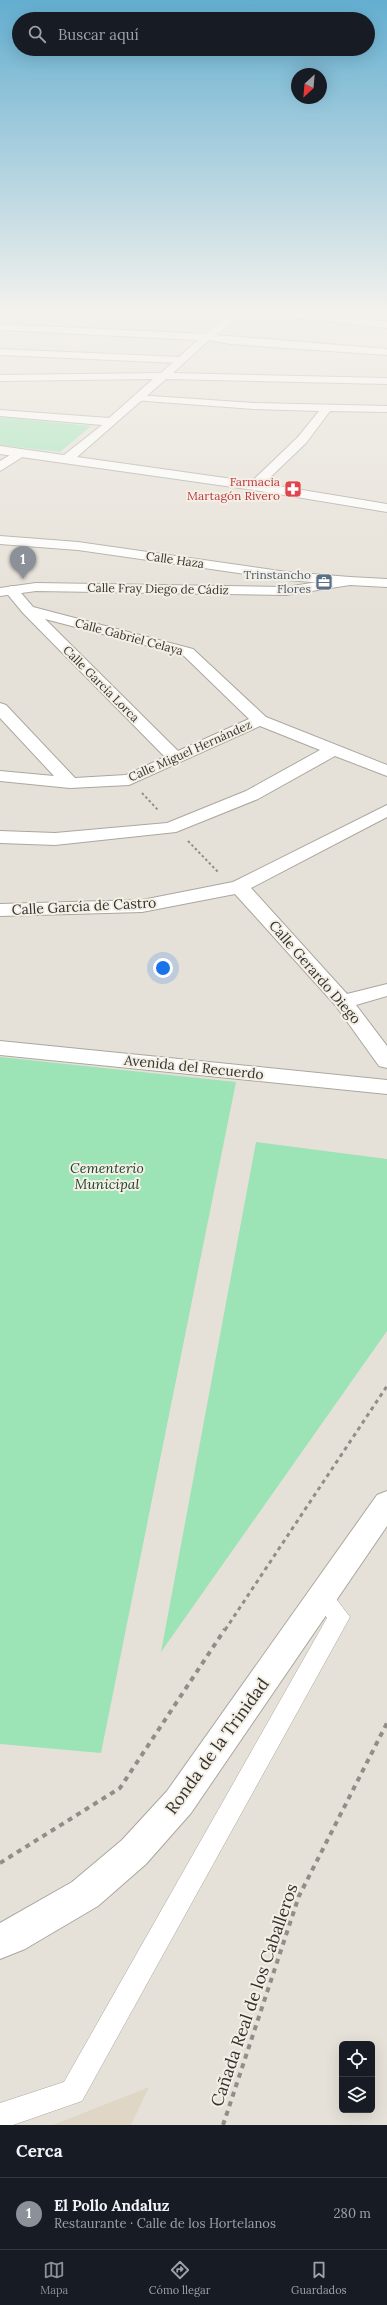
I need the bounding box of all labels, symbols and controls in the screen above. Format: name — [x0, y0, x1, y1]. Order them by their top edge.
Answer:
search box — [12, 12, 375, 56]
icon: search — [26, 23, 48, 45]
text: Buscar aquí — [58, 25, 139, 44]
north arrow — [291, 68, 327, 104]
place label: Farmacia Martagón Rivero — [187, 474, 280, 503]
pharmacy icon: Farmacia Martagón Rivero — [283, 479, 303, 499]
pin: 1 — [10, 546, 36, 579]
street label: Calle Haza — [145, 548, 205, 571]
place label: Trinstancho Flores — [243, 567, 311, 596]
office icon: Trinstancho Flores — [314, 572, 334, 592]
street label: Calle Fray Diego de Cádiz — [87, 580, 229, 597]
street label: Calle Gabriel Celaya — [73, 615, 185, 658]
street label: Calle García Lorca — [60, 642, 143, 725]
street label: Calle Miguel Hernández — [126, 717, 254, 784]
street label: Calle García de Castro — [11, 893, 157, 919]
street label: Calle Gerardo Diego — [265, 917, 365, 1027]
your location — [153, 958, 173, 978]
street label: Avenida del Recuerdo — [122, 1051, 265, 1083]
park label: Cementerio Municipal — [70, 1159, 144, 1193]
street label: Ronda de la Trinidad — [160, 1674, 274, 1818]
street label: Cañada Real de los Caballeros — [205, 1881, 303, 2109]
map controls — [339, 2041, 375, 2113]
button: locate — [339, 2041, 375, 2077]
button: layers — [339, 2077, 375, 2113]
text: Cerca — [16, 2140, 63, 2162]
text: El Pollo Andaluz — [54, 2196, 170, 2215]
text: 1 — [26, 2205, 32, 2222]
text: 280 m — [334, 2205, 371, 2222]
text: Restaurante · Calle de los Hortelanos — [54, 2215, 276, 2232]
tab: Mapa — [40, 2259, 68, 2297]
tab: Cómo llegar — [149, 2259, 211, 2297]
tab: Guardados — [291, 2259, 347, 2297]

